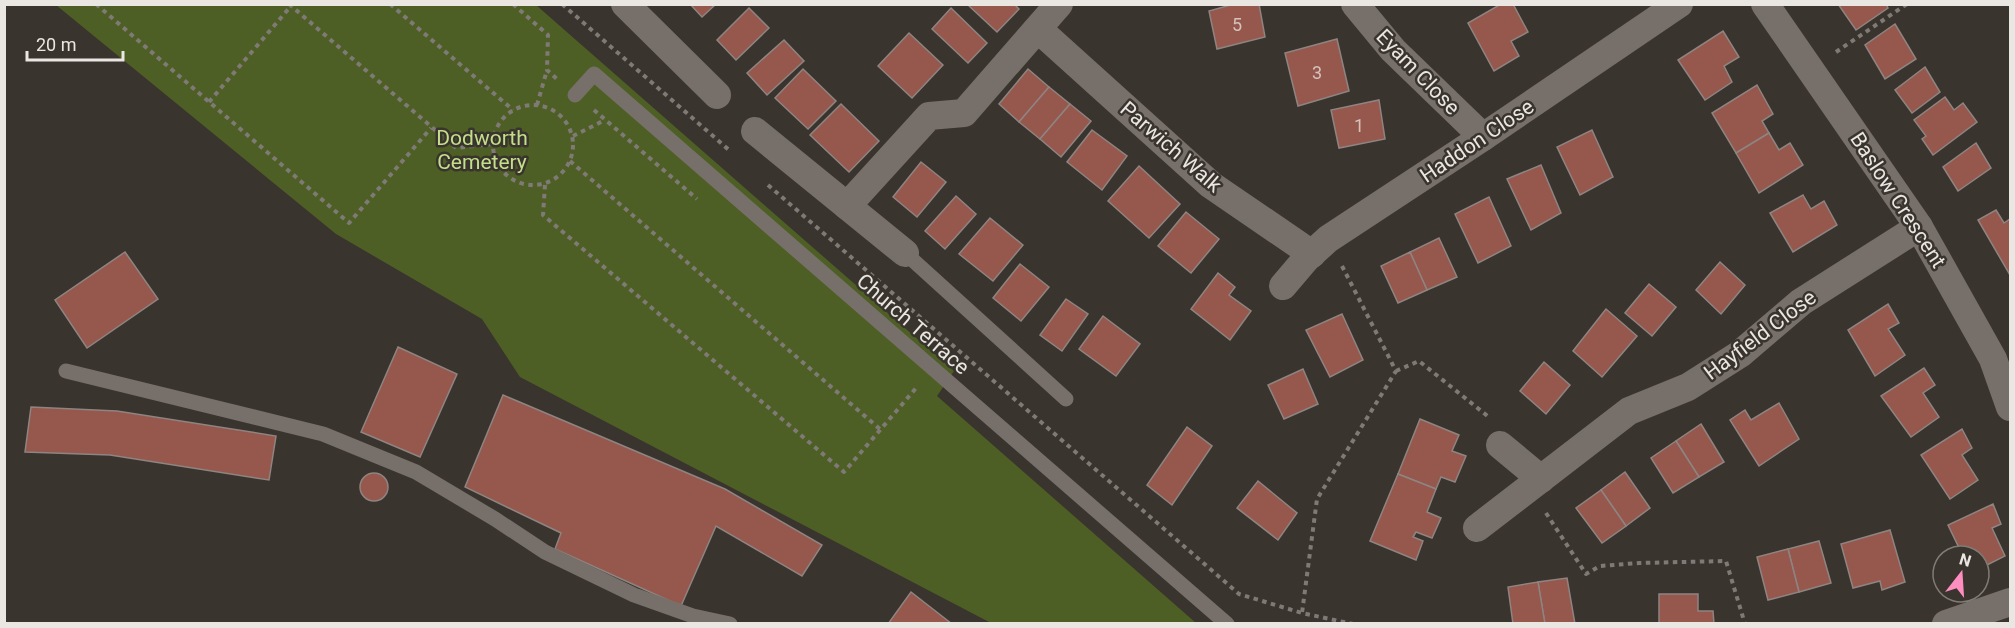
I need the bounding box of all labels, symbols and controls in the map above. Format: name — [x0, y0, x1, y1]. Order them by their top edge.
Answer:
house number: 5 — [1232, 14, 1242, 35]
scale bar — [27, 24, 123, 62]
street label: Eyam Close — [1371, 24, 1465, 120]
text: 20 m — [36, 34, 76, 55]
house number: 3 — [1312, 62, 1322, 83]
street label: Haddon Close — [1416, 94, 1538, 188]
street label: Parwich Walk — [1116, 97, 1227, 198]
house number: 1 — [1354, 115, 1364, 136]
park label: Dodworth Cemetery — [436, 126, 528, 174]
street label: Baslow Crescent — [1845, 128, 1951, 272]
street label: Church Terrace — [852, 269, 974, 379]
street label: Hayfield Close — [1699, 285, 1821, 385]
north arrow — [1931, 544, 1991, 604]
text: N — [1957, 549, 1973, 571]

